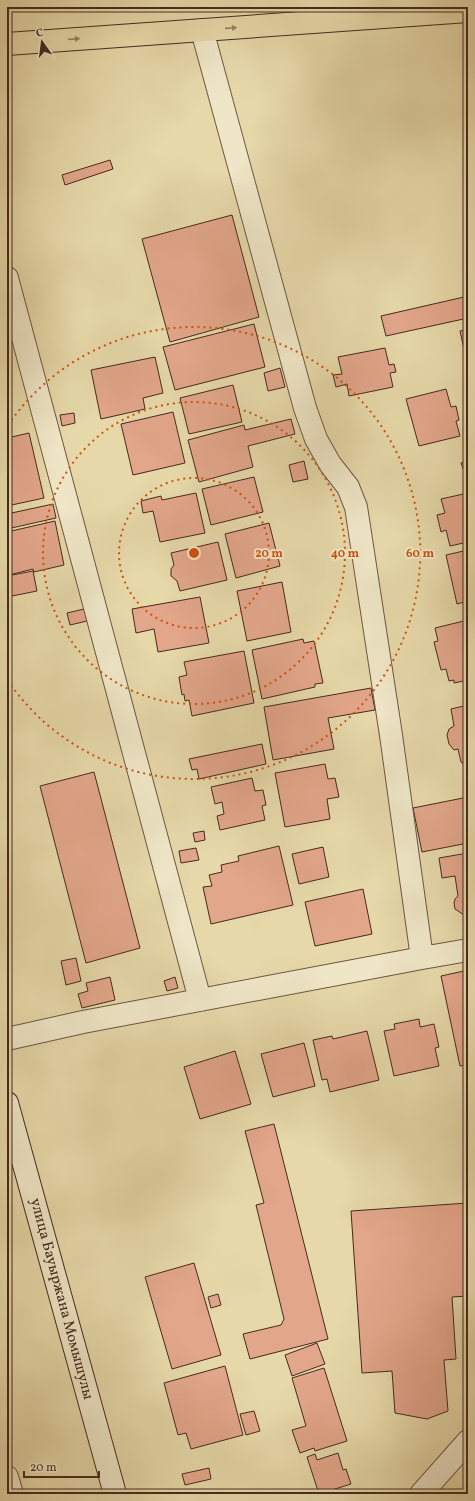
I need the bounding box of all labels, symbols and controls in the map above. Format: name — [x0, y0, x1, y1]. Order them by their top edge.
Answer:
north arrow — [22, 22, 62, 62]
one-way arrow — [225, 24, 237, 31]
text: С — [35, 26, 45, 42]
one-way arrow — [68, 36, 80, 43]
centre of rings — [187, 546, 201, 560]
text: 20 m — [255, 546, 283, 562]
text: 40 m — [331, 546, 360, 562]
text: 60 m — [406, 546, 434, 562]
street label: улица Бауыржана Момышулы — [24, 1196, 98, 1402]
scale bar — [24, 1453, 99, 1479]
text: 20 m — [30, 1460, 57, 1476]

